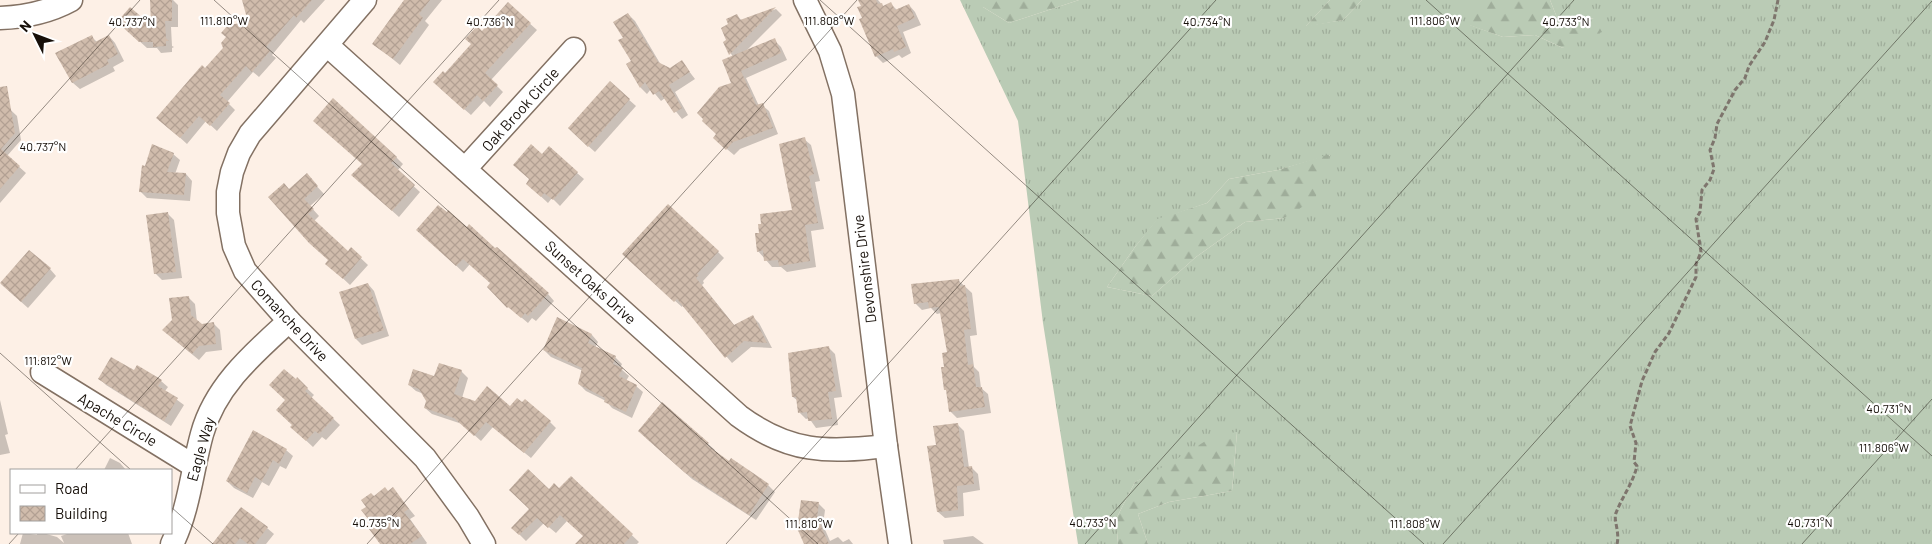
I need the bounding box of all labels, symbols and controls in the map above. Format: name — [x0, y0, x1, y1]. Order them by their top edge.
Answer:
north arrow — [10, 10, 60, 60]
text: 111.810°W — [200, 13, 248, 27]
text: 111.808°W — [804, 13, 855, 27]
text: 111.806°W — [1410, 13, 1461, 27]
text: 40.737°N — [109, 14, 155, 28]
text: 40.736°N — [466, 14, 514, 28]
text: 40.734°N — [1183, 14, 1231, 28]
text: 40.733°N — [1542, 14, 1590, 28]
text: N — [16, 17, 34, 35]
street label: Oak Brook Circle — [478, 63, 562, 155]
text: 40.737°N — [20, 139, 66, 153]
street label: Devonshire Drive — [848, 214, 880, 324]
street label: Sunset Oaks Drive — [542, 236, 640, 328]
street label: Comanche Drive — [247, 275, 333, 365]
text: 111.812°W — [24, 353, 72, 367]
street label: Apache Circle — [75, 388, 161, 450]
text: 40.731°N — [1866, 401, 1912, 415]
street label: Eagle Way — [182, 415, 218, 483]
text: 111.806°W — [1859, 440, 1910, 454]
legend — [10, 469, 172, 534]
text: Road — [55, 479, 88, 497]
text: Building — [55, 504, 108, 522]
text: 40.735°N — [352, 515, 400, 529]
text: 40.733°N — [1069, 515, 1117, 529]
text: 40.731°N — [1787, 515, 1833, 529]
text: 111.810°W — [785, 516, 833, 530]
text: 111.808°W — [1390, 516, 1441, 530]

